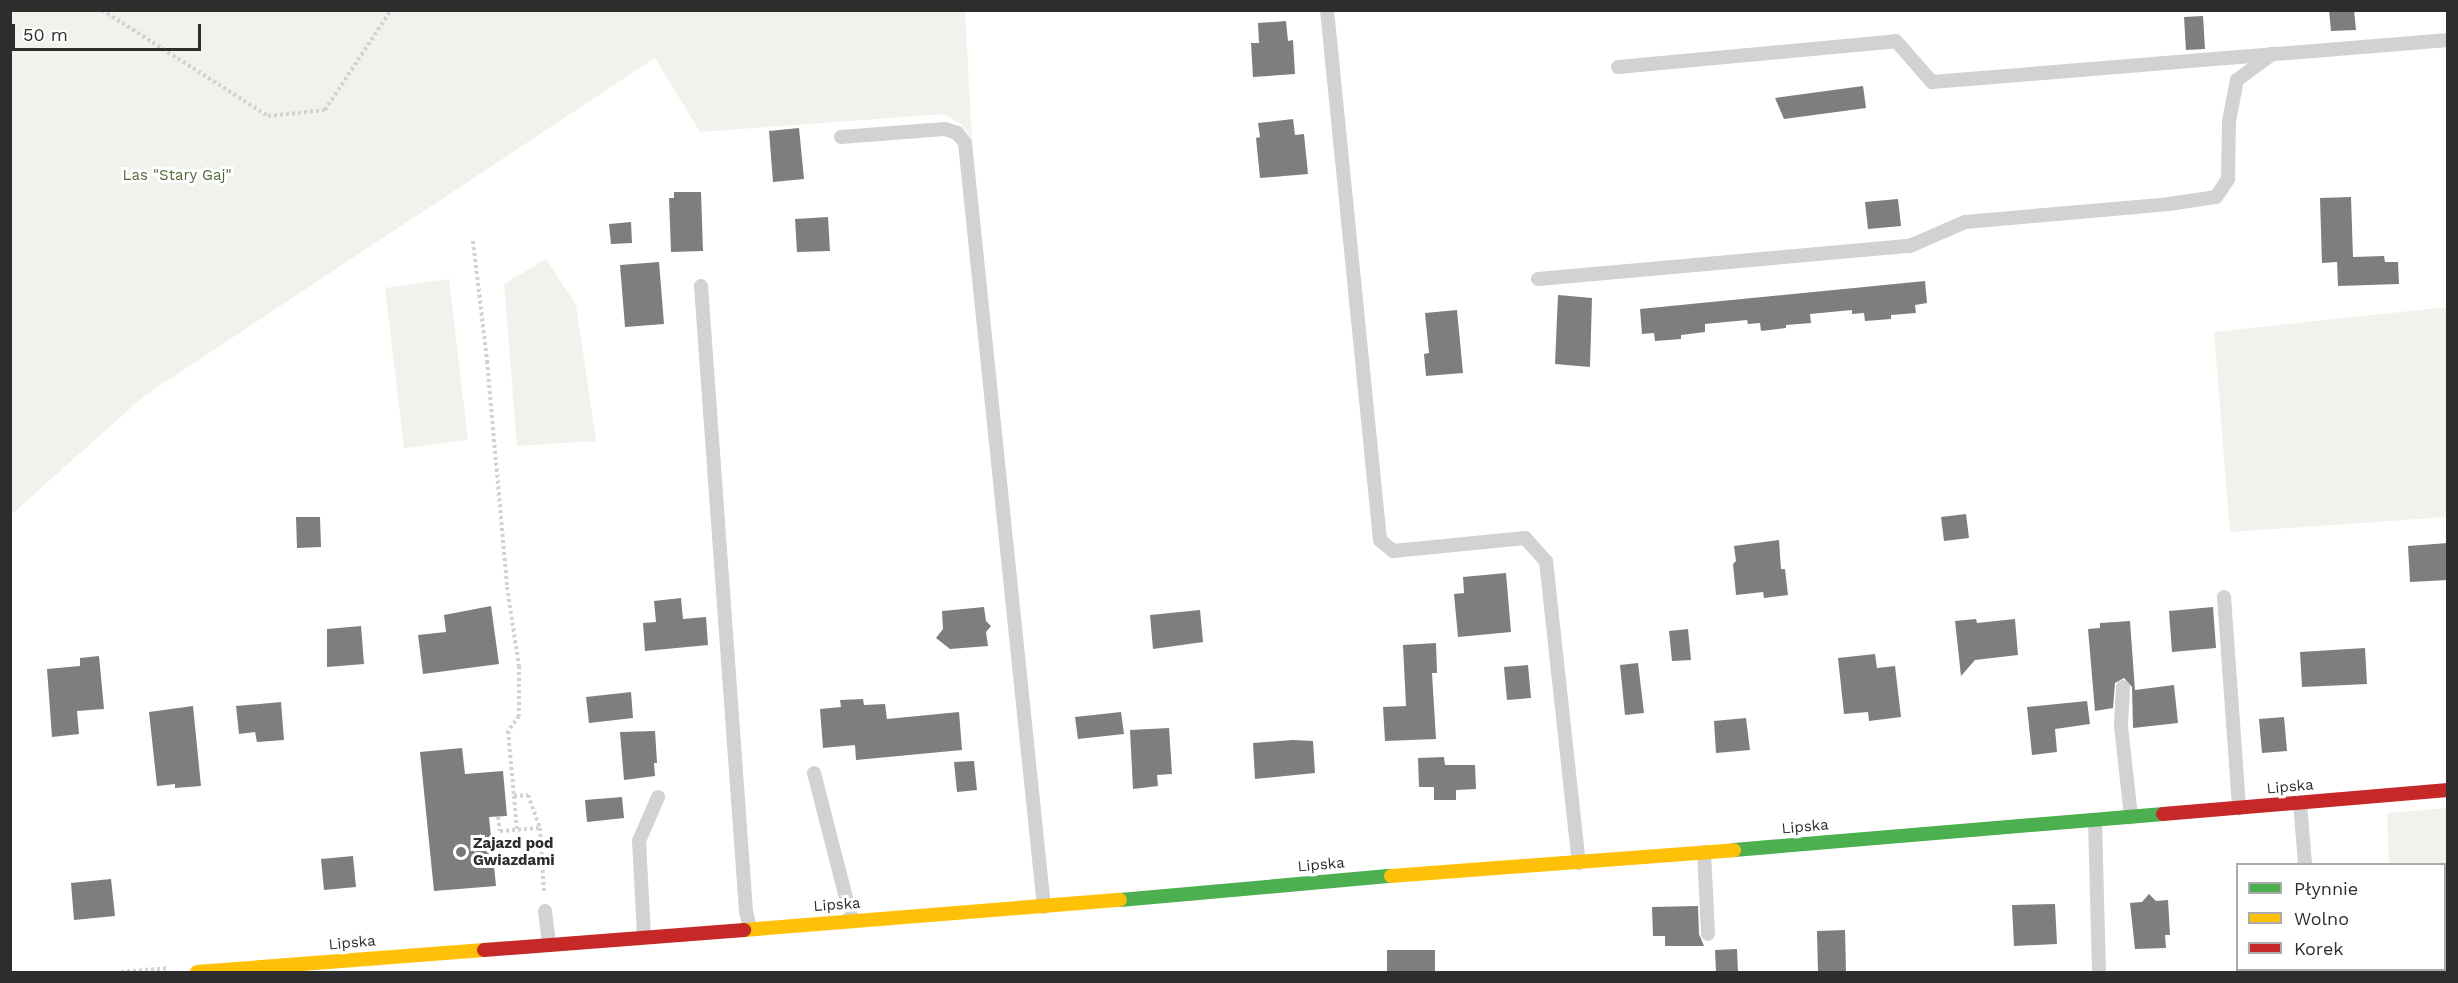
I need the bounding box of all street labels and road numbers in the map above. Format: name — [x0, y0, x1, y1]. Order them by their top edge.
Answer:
street label: Lipska — [2266, 776, 2314, 798]
street label: Lipska — [1781, 816, 1829, 838]
street label: Lipska — [1297, 854, 1345, 876]
street label: Lipska — [813, 894, 861, 916]
street label: Lipska — [328, 932, 376, 954]

